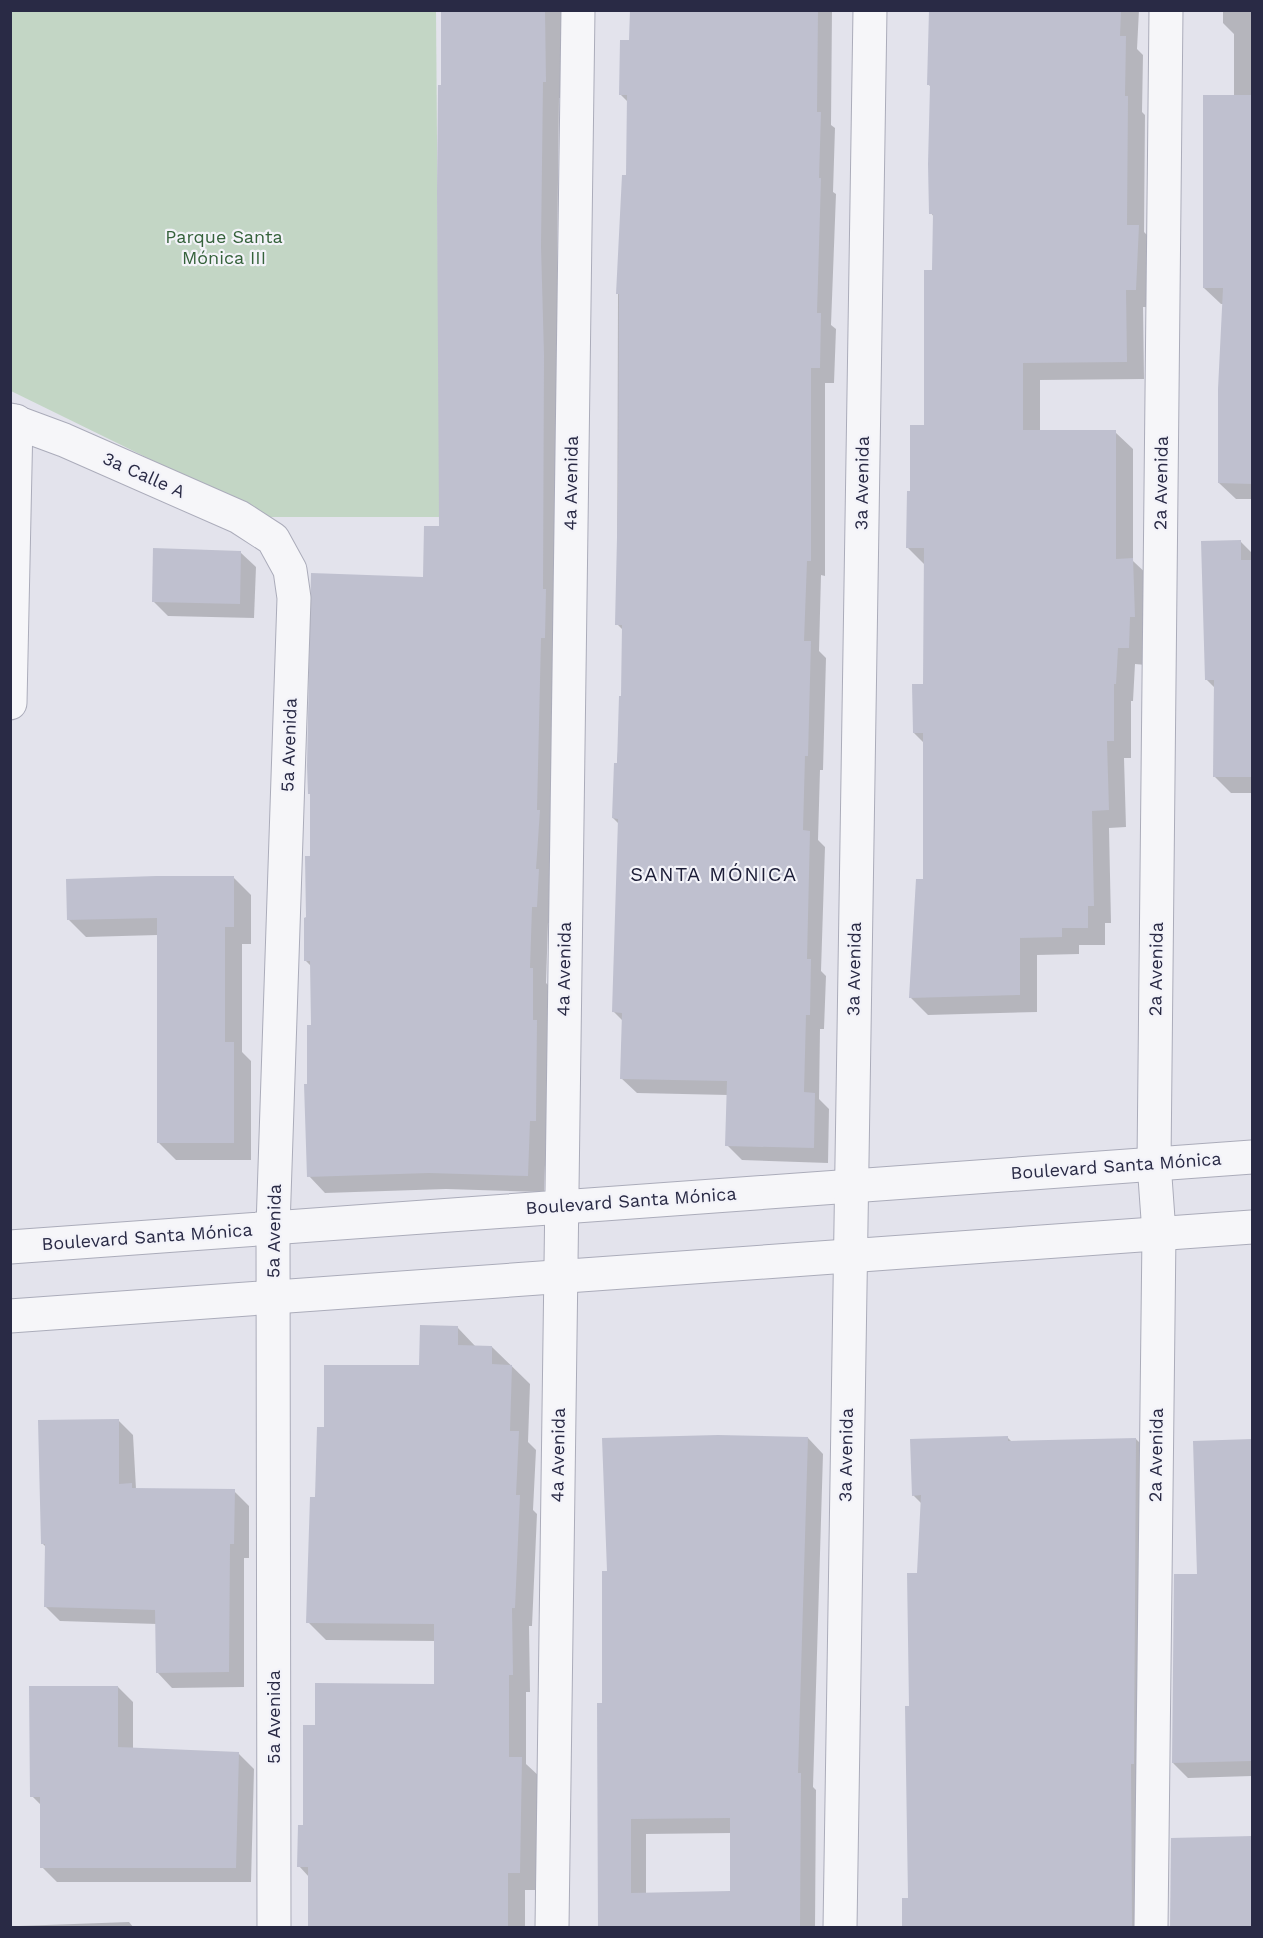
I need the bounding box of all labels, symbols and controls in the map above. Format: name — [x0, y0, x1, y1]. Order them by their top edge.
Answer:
park label: Parque Santa Mónica III — [165, 226, 283, 268]
street label: 4a Avenida — [559, 435, 582, 530]
street label: 3a Avenida — [850, 436, 873, 530]
street label: 2a Avenida — [1149, 436, 1172, 530]
street label: 3a Calle A — [100, 447, 189, 502]
street label: 5a Avenida — [276, 698, 301, 792]
district label: SANTA MÓNICA — [630, 862, 798, 886]
street label: 4a Avenida — [552, 921, 575, 1016]
street label: 3a Avenida — [842, 922, 865, 1016]
street label: 2a Avenida — [1144, 922, 1167, 1016]
street label: Boulevard Santa Mónica — [1010, 1148, 1222, 1183]
street label: Boulevard Santa Mónica — [525, 1183, 737, 1218]
street label: 5a Avenida — [262, 1184, 285, 1278]
street label: Boulevard Santa Mónica — [41, 1219, 253, 1254]
street label: 4a Avenida — [546, 1407, 569, 1502]
street label: 3a Avenida — [834, 1408, 857, 1502]
street label: 2a Avenida — [1144, 1408, 1167, 1502]
street label: 5a Avenida — [263, 1670, 284, 1764]

